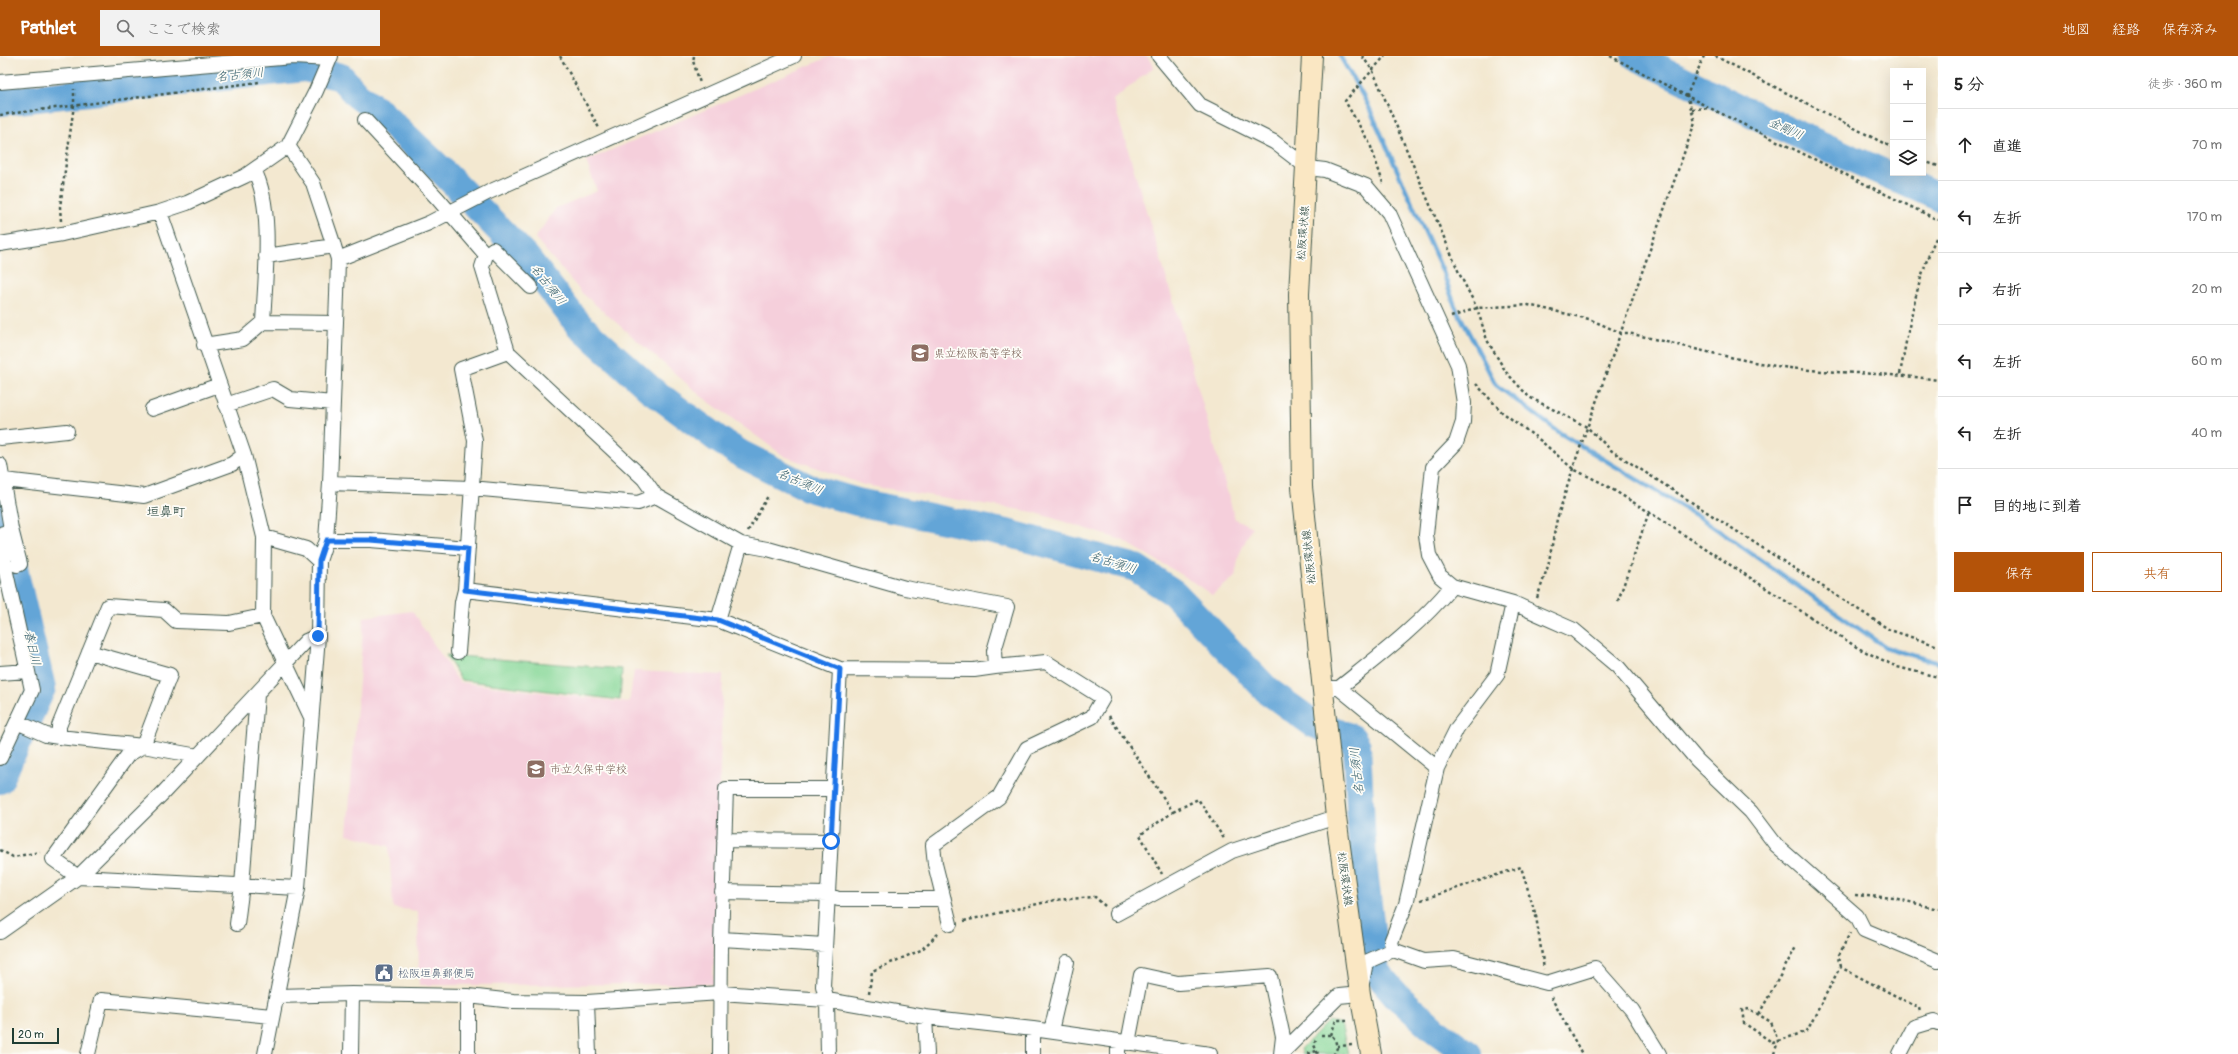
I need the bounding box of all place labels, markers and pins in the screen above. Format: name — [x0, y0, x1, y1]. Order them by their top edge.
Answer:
school or university icon: 県立松阪高等学校 — [909, 342, 931, 364]
place label: 県立松阪高等学校 — [934, 347, 1022, 360]
school or university icon: 市立久保中学校 — [525, 758, 547, 780]
place label: 市立久保中学校 — [550, 763, 627, 776]
public building icon: 松阪垣鼻郵便局 — [373, 962, 395, 984]
place label: 松阪垣鼻郵便局 — [398, 967, 475, 980]

